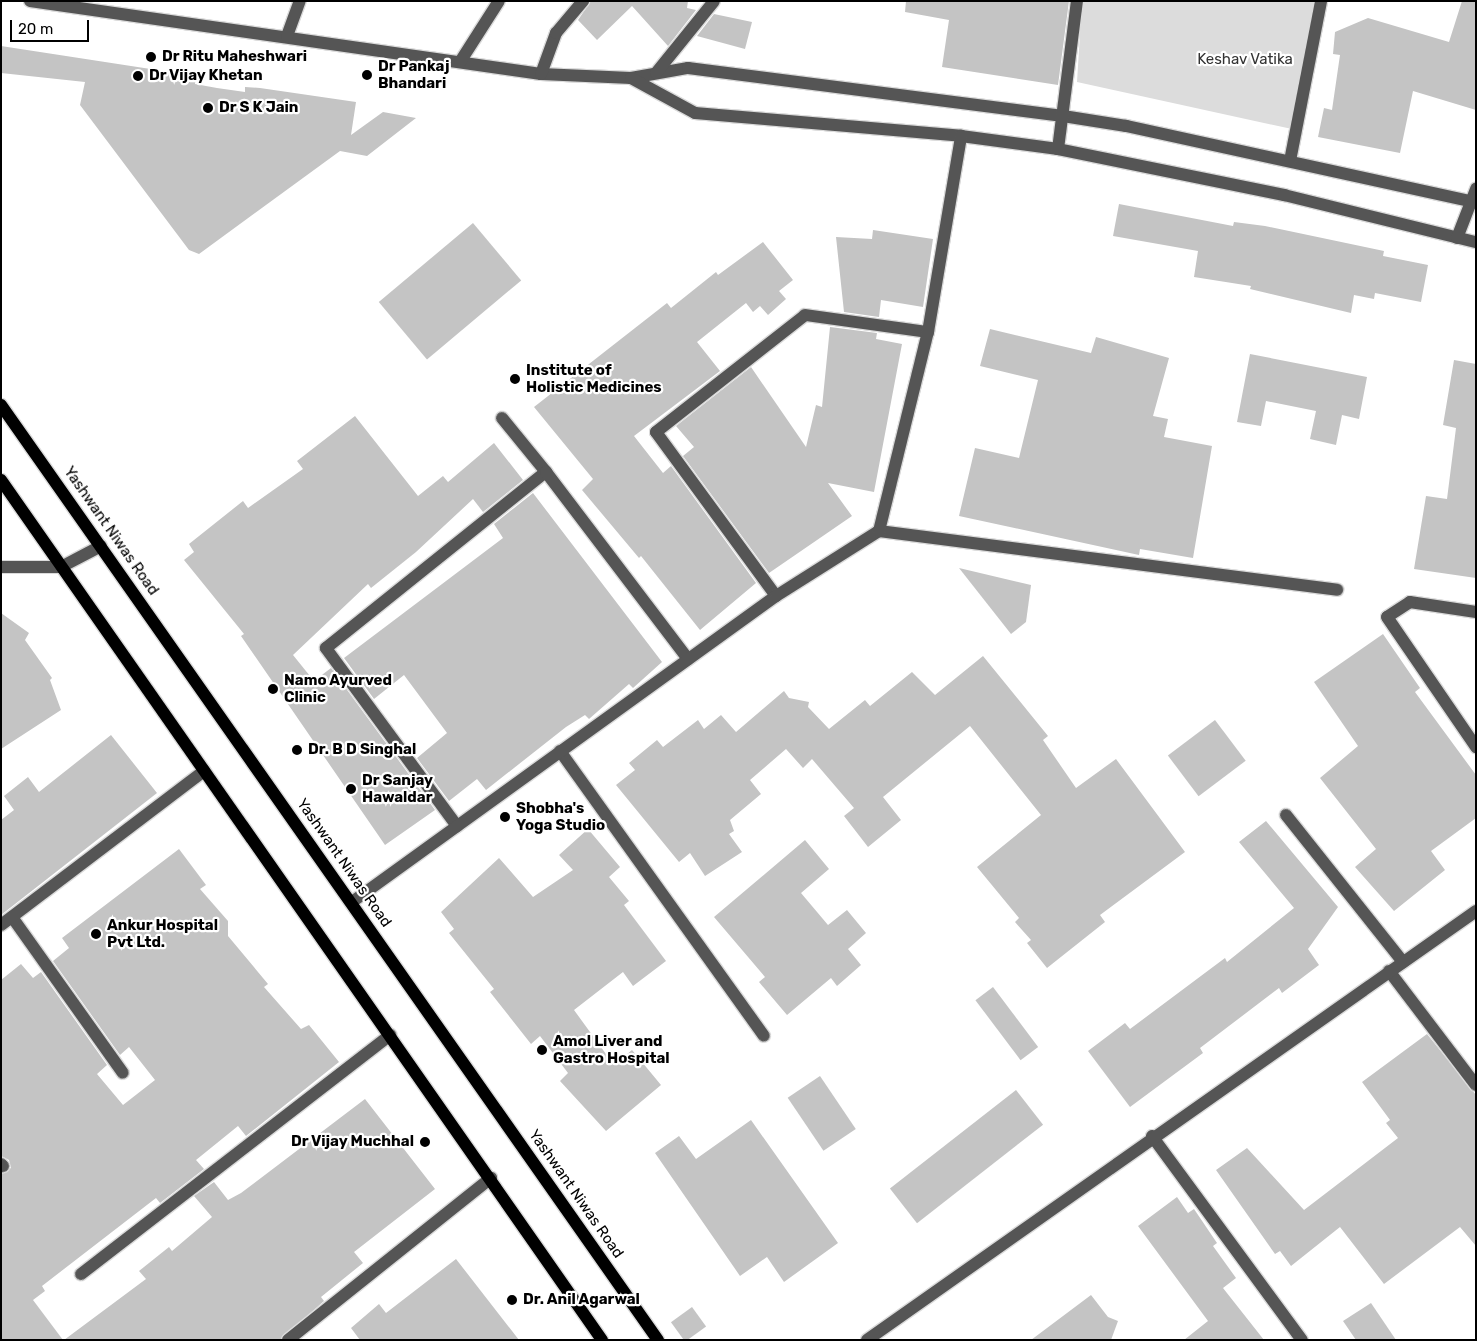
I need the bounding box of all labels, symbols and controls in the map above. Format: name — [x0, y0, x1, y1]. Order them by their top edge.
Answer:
scale bar — [12, 10, 91, 42]
text: 20 m — [18, 20, 53, 38]
place label: Dr Ritu Maheshwari — [162, 48, 307, 66]
marker: Dr Ritu Maheshwari — [144, 50, 158, 64]
park label: Keshav Vatika — [1197, 51, 1293, 69]
place label: Dr Pankaj Bhandari — [378, 57, 450, 92]
place label: Dr Vijay Khetan — [149, 67, 264, 85]
marker: Dr Pankaj Bhandari — [360, 68, 374, 82]
marker: Dr Vijay Khetan — [131, 69, 145, 83]
place label: Dr S K Jain — [219, 99, 299, 117]
marker: Dr S K Jain — [201, 101, 215, 115]
place label: Institute of Holistic Medicines — [526, 361, 662, 396]
marker: Institute of Holistic Medicines — [508, 372, 522, 386]
street label: Yashwant Niwas Road — [60, 463, 162, 599]
place label: Namo Ayurved Clinic — [284, 671, 392, 706]
marker: Namo Ayurved Clinic — [266, 682, 280, 696]
place label: Dr. B D Singhal — [308, 741, 416, 759]
marker: Dr. B D Singhal — [290, 743, 304, 757]
place label: Dr Sanjay Hawaldar — [362, 771, 433, 806]
marker: Dr Sanjay Hawaldar — [344, 782, 358, 796]
street label: Yashwant Niwas Road — [293, 795, 395, 931]
place label: Shobha's Yoga Studio — [516, 799, 605, 834]
marker: Shobha's Yoga Studio — [498, 810, 512, 824]
place label: Ankur Hospital Pvt Ltd. — [107, 916, 218, 951]
marker: Ankur Hospital Pvt Ltd. — [89, 927, 103, 941]
place label: Amol Liver and Gastro Hospital — [553, 1032, 670, 1067]
marker: Amol Liver and Gastro Hospital — [535, 1043, 549, 1057]
street label: Yashwant Niwas Road — [525, 1126, 627, 1262]
place label: Dr Vijay Muchhal — [290, 1133, 414, 1151]
marker: Dr Vijay Muchhal — [418, 1135, 432, 1149]
place label: Dr. Anil Agarwal — [523, 1291, 641, 1309]
marker: Dr. Anil Agarwal — [505, 1293, 519, 1307]

